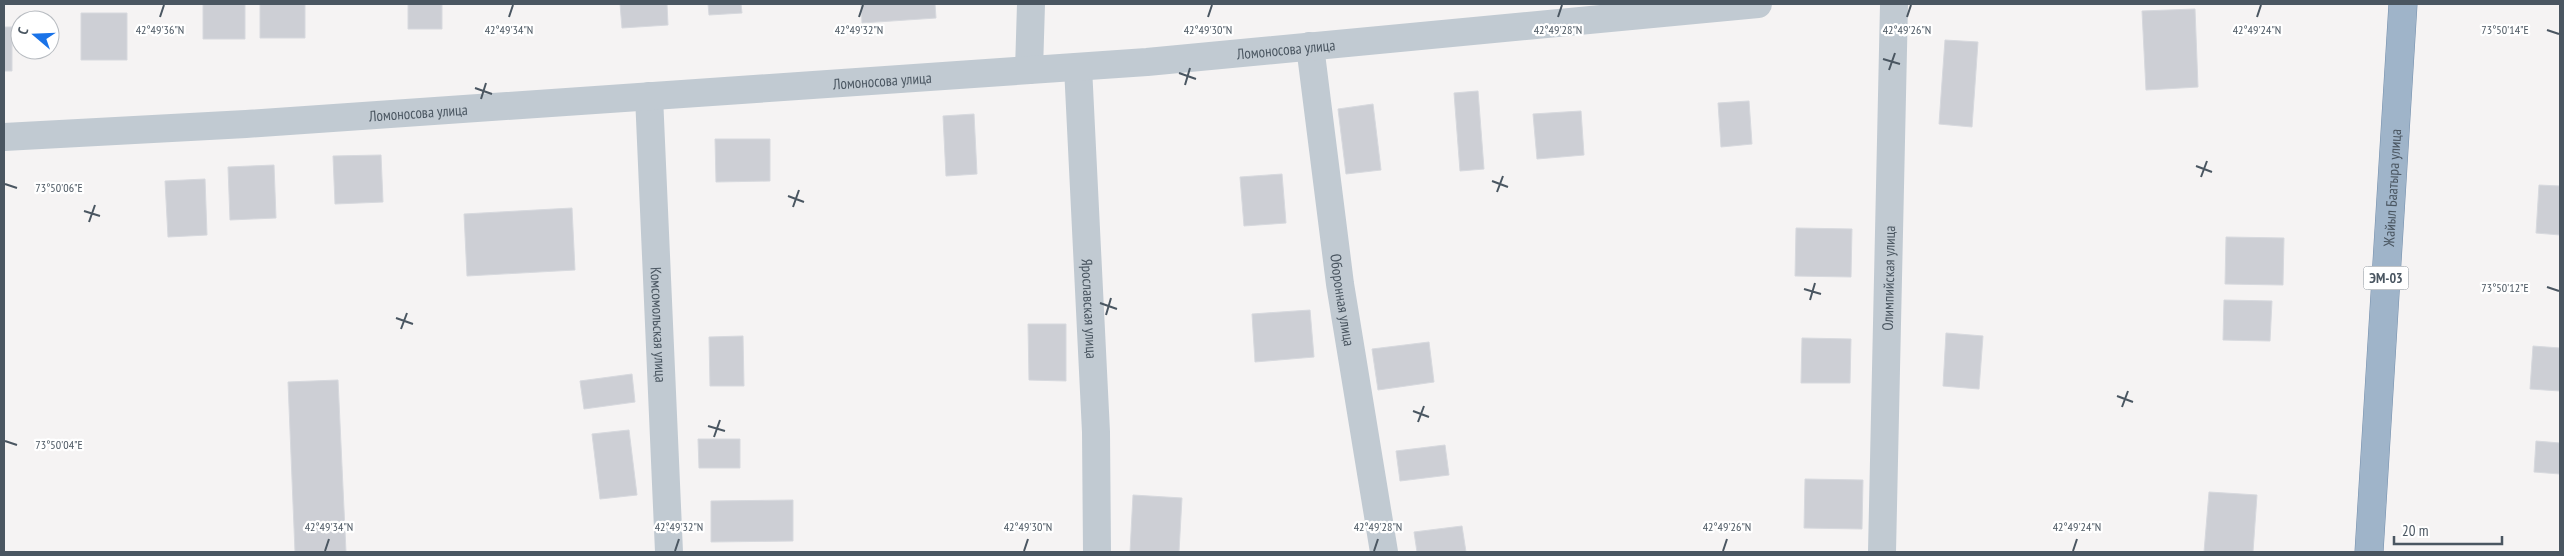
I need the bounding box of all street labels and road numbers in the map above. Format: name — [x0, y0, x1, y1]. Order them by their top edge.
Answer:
street label: Ломоносова улица — [1235, 35, 1336, 63]
street label: Ломоносова улица — [831, 67, 932, 93]
street label: Ломоносова улица — [367, 99, 468, 125]
street label: Жайыл Баатыра улица — [2378, 128, 2405, 248]
street label: Олимпийская улица — [1877, 225, 1899, 331]
street label: Оборонная улица — [1327, 253, 1360, 347]
street label: Ярославская улица — [1078, 258, 1102, 359]
road number: ЭМ-03 — [2364, 266, 2408, 290]
street label: Комсомольская улица — [647, 267, 671, 383]

